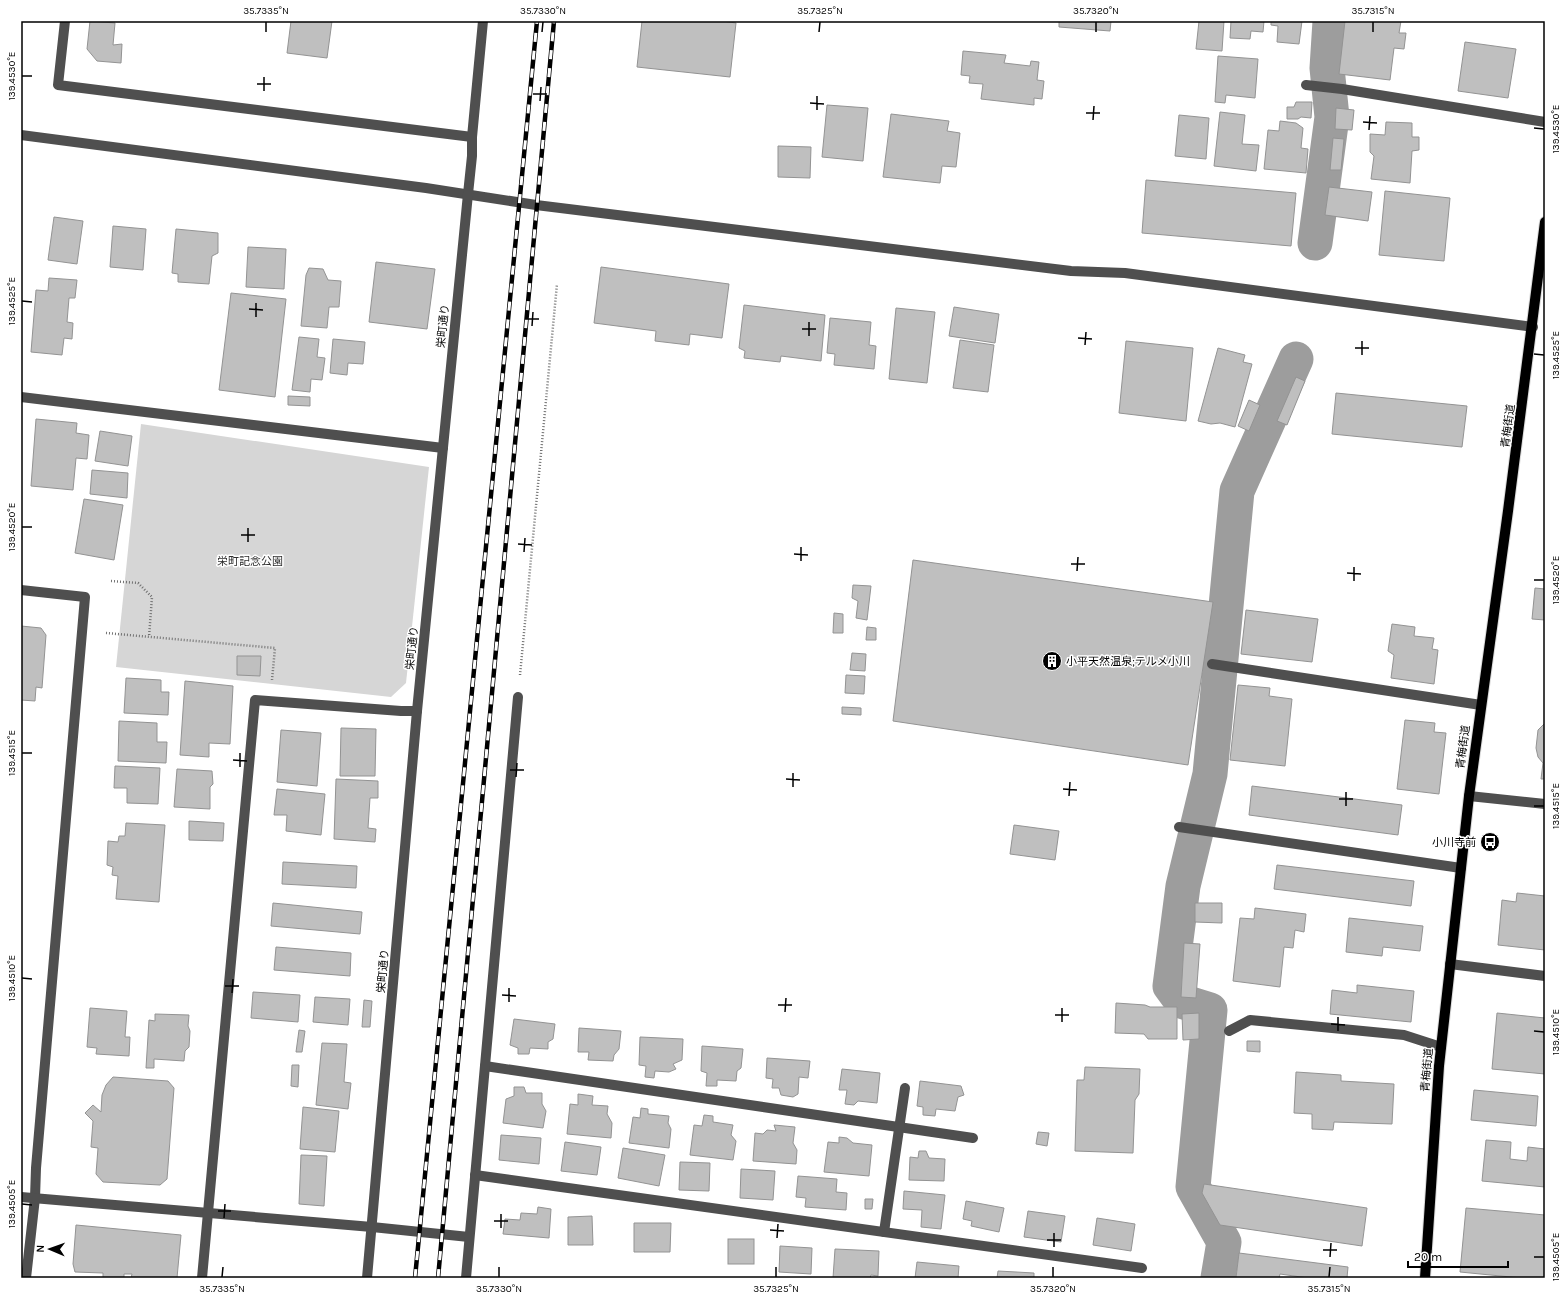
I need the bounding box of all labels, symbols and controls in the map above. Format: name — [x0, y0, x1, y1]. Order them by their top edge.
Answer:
text: 35.7335°N — [243, 5, 289, 17]
text: 35.7330°N — [520, 5, 566, 17]
text: 35.7325°N — [797, 5, 843, 17]
text: 35.7320°N — [1073, 5, 1119, 17]
text: 35.7315°N — [1351, 5, 1395, 17]
text: 139.4530°E — [6, 52, 18, 100]
text: 139.4530°E — [1550, 105, 1562, 153]
text: 139.4525°E — [6, 277, 18, 325]
street label: 栄町通り — [434, 303, 452, 349]
text: 139.4525°E — [1550, 331, 1562, 379]
street label: 青梅街道 — [1499, 403, 1517, 449]
text: 139.4520°E — [6, 503, 18, 551]
park label: 栄町記念公園 — [217, 555, 283, 568]
text: 139.4520°E — [1550, 556, 1562, 604]
street label: 栄町通り — [403, 625, 421, 671]
building icon: 小平天然温泉;テルメ小川 — [1041, 650, 1063, 672]
place label: 小平天然温泉;テルメ小川 — [1066, 655, 1190, 668]
street label: 青梅街道 — [1454, 724, 1472, 770]
text: 139.4515°E — [6, 730, 18, 776]
text: 139.4515°E — [1550, 783, 1562, 829]
bus stop icon: 小川寺前 — [1479, 831, 1501, 853]
place label: 小川寺前 — [1432, 836, 1476, 849]
street label: 栄町通り — [375, 949, 391, 993]
text: 139.4510°E — [6, 955, 18, 1001]
text: 139.4510°E — [1550, 1009, 1562, 1055]
street label: 青梅街道 — [1419, 1048, 1435, 1092]
text: 139.4505°E — [6, 1180, 18, 1228]
north arrow — [30, 1229, 70, 1269]
text: 139.4505°E — [1550, 1233, 1562, 1281]
scale bar — [1408, 1243, 1508, 1269]
text: N — [34, 1244, 47, 1253]
text: 20 m — [1414, 1250, 1442, 1264]
text: 35.7335°N — [199, 1283, 245, 1295]
text: 35.7330°N — [476, 1283, 522, 1295]
text: 35.7325°N — [753, 1283, 799, 1295]
text: 35.7320°N — [1030, 1283, 1076, 1295]
text: 35.7315°N — [1307, 1283, 1351, 1295]

